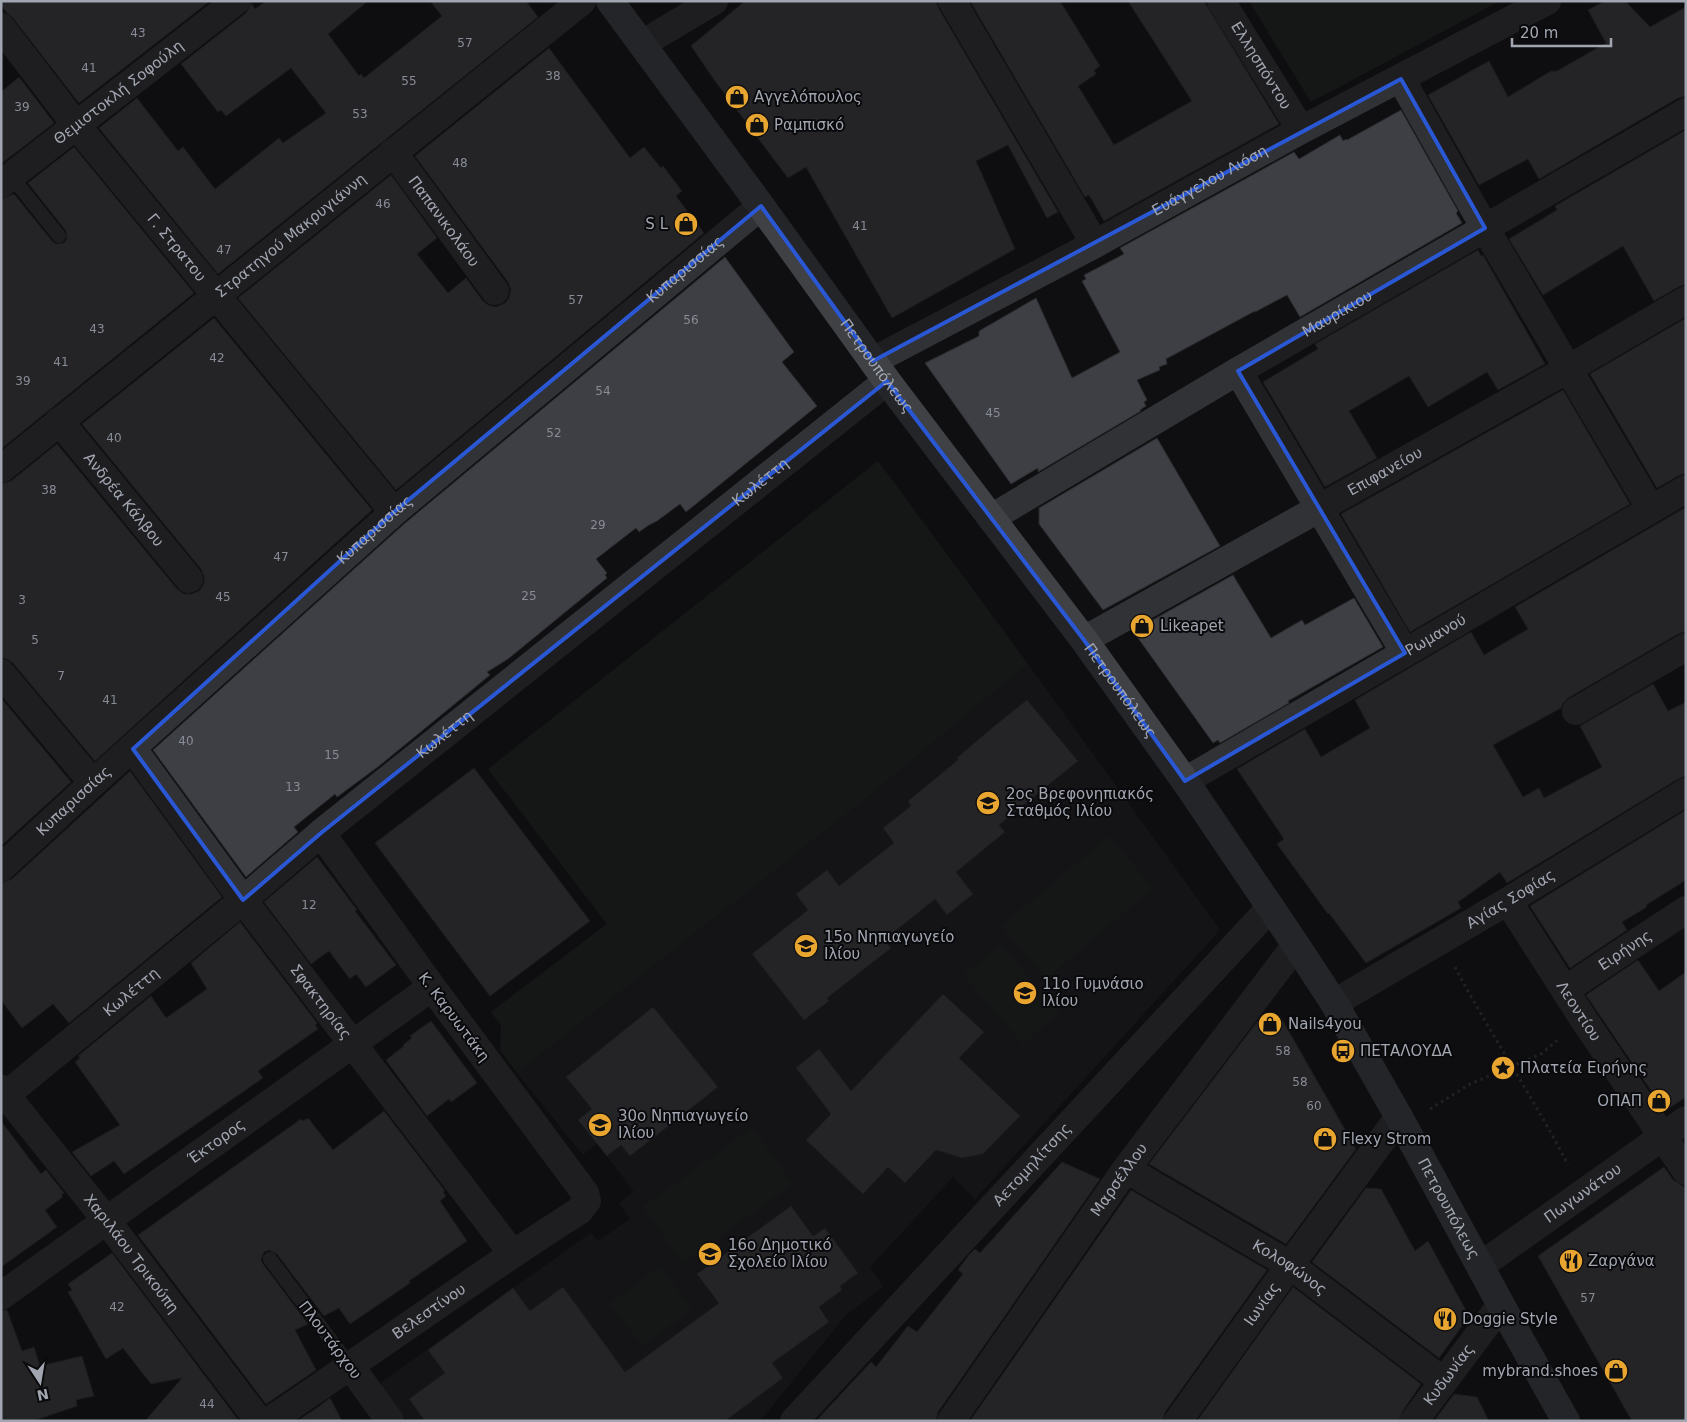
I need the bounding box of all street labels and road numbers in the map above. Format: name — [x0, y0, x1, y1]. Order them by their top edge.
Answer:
street label: Ελλησπόντου — [1227, 18, 1295, 113]
street label: Θεμιστοκλή Σοφούλη — [50, 36, 187, 148]
street label: Ευάγγελου Λιόση — [1149, 141, 1270, 220]
street label: Στρατηγού Μακρυγιάννη — [212, 170, 370, 302]
street label: Παπανικολάου — [405, 172, 483, 270]
street label: Γ. Στρατου — [143, 210, 210, 285]
street label: Κυπαρισσίας — [643, 232, 727, 307]
street label: Μαυρίκιου — [1299, 286, 1375, 341]
street label: Πετρουπόλεως — [836, 315, 917, 417]
street label: Επιφανείου — [1344, 443, 1426, 500]
street label: Ανδρέα Κάλβου — [80, 449, 168, 550]
street label: Κωλέττη — [729, 454, 792, 510]
street label: Κυπαρισσίας — [333, 492, 416, 568]
street label: Ρωμανού — [1402, 610, 1469, 660]
street label: Πετρουπόλεως — [1080, 640, 1160, 742]
street label: Κωλέττη — [413, 706, 476, 762]
street label: Κυπαρισσίας — [33, 762, 115, 840]
street label: Αγίας Σοφίας — [1463, 865, 1558, 932]
street label: Ειρήνης — [1595, 926, 1655, 974]
street label: Σφακτηρίας — [286, 961, 355, 1043]
street label: Κωλέττη — [100, 964, 163, 1020]
street label: Κ. Καρυωτάκη — [415, 969, 493, 1065]
street label: Λεοντίου — [1553, 978, 1605, 1045]
street label: Έκτορος — [184, 1115, 248, 1169]
street label: Αετομηλίτσης — [989, 1119, 1075, 1210]
street label: Μαρσέλλου — [1087, 1140, 1151, 1220]
street label: Πετρουπόλεως — [1414, 1155, 1483, 1262]
street label: Πωγωνάτου — [1541, 1160, 1625, 1227]
street label: Χαριλάου Τρικούπη — [80, 1190, 183, 1317]
street label: Κολοφώνος — [1249, 1236, 1330, 1299]
street label: Ιωνίας — [1240, 1279, 1284, 1329]
street label: Βελεστίνου — [389, 1280, 469, 1343]
street label: Πλουτάρχου — [295, 1297, 365, 1383]
street label: Κυδωνίας — [1420, 1340, 1478, 1409]

